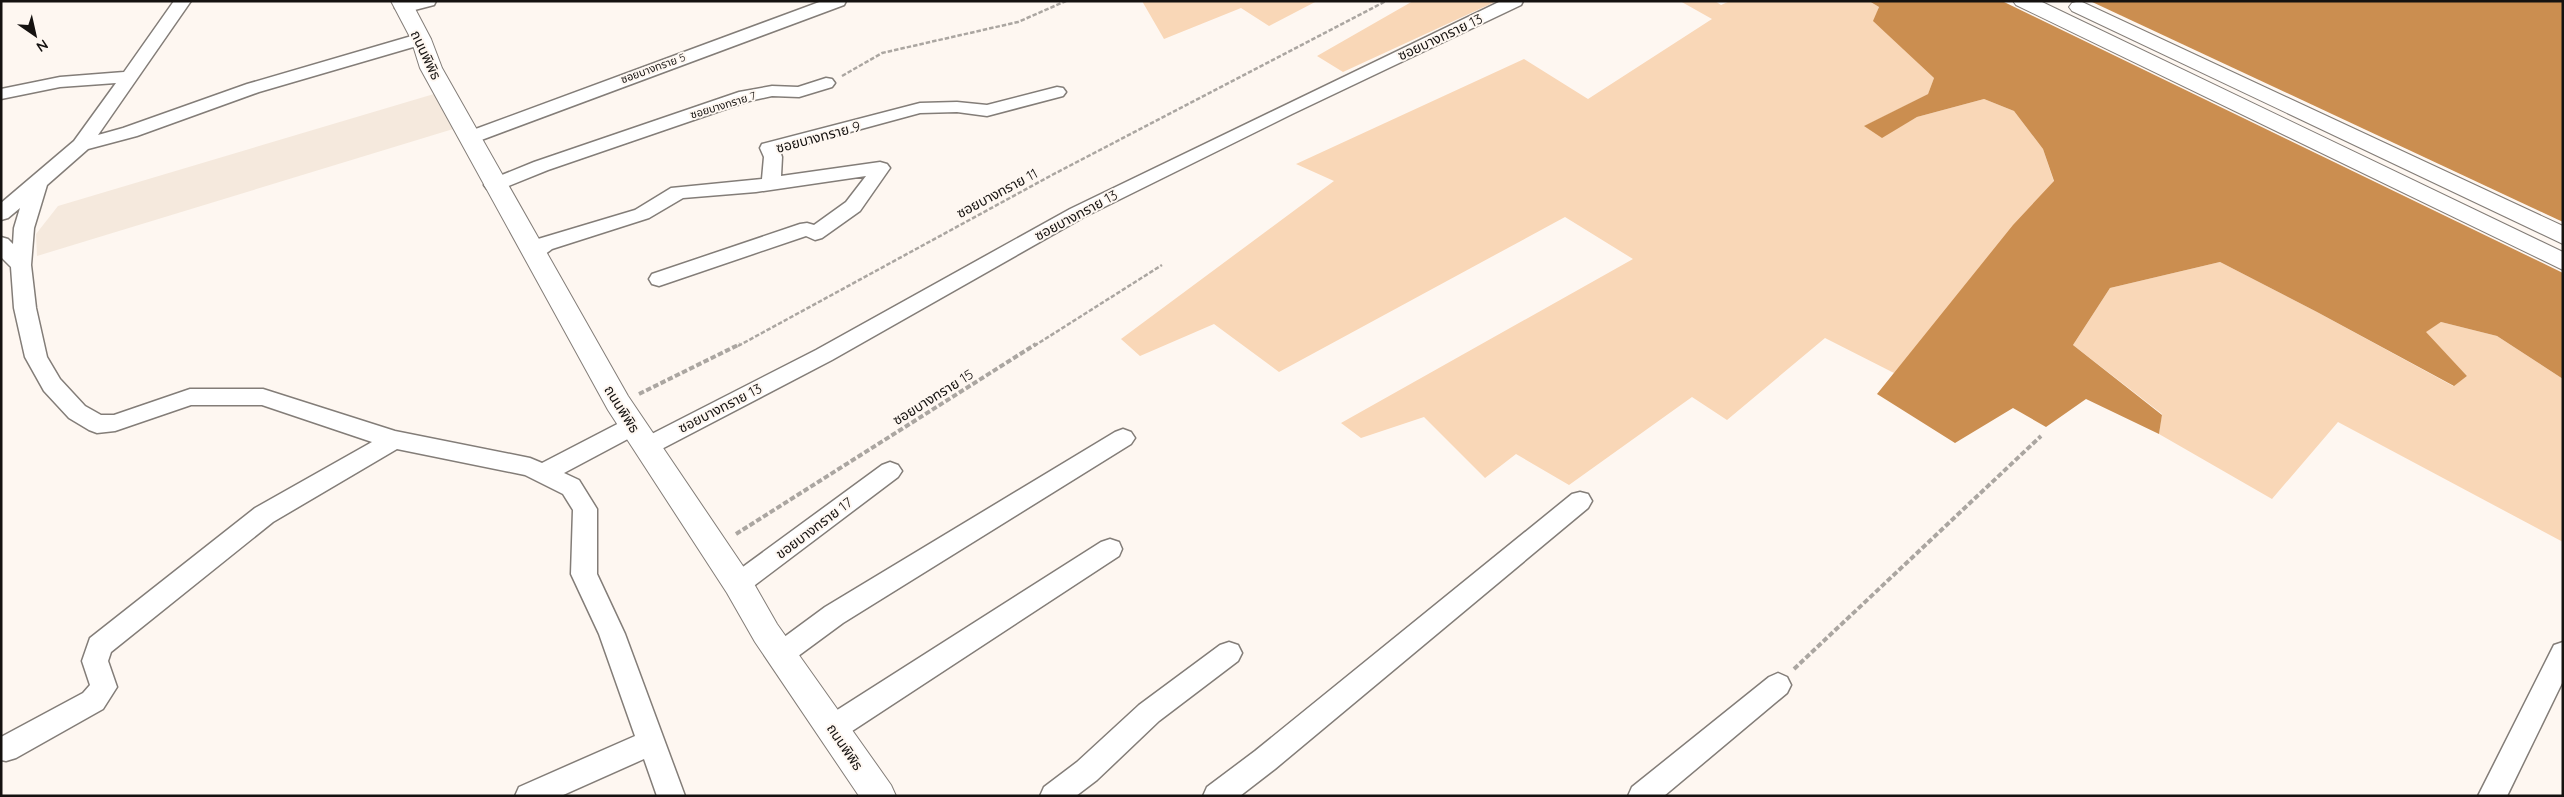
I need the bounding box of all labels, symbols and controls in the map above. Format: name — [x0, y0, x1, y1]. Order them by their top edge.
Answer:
north arrow — [10, 10, 60, 60]
street label: ซอยบางทราย 13 — [1395, 10, 1485, 64]
street label: ถนนพิพิธ — [407, 27, 445, 83]
text: N — [33, 35, 52, 56]
street label: ซอยบางทราย 5 — [619, 50, 687, 86]
street label: ซอยบางทราย 7 — [689, 88, 758, 122]
street label: ซอยบางทราย 9 — [774, 117, 862, 157]
street label: ซอยบางทราย 11 — [953, 164, 1041, 222]
street label: ซอยบางทราย 13 — [1031, 186, 1121, 244]
street label: ซอยบางทราย 15 — [889, 365, 977, 429]
street label: ซอยบางทราย 13 — [675, 379, 765, 437]
street label: ถนนพิพิธ — [600, 382, 644, 436]
street label: ขอยบางทราย 17 — [772, 493, 856, 563]
street label: ถนนพิพิธ — [823, 720, 867, 774]

